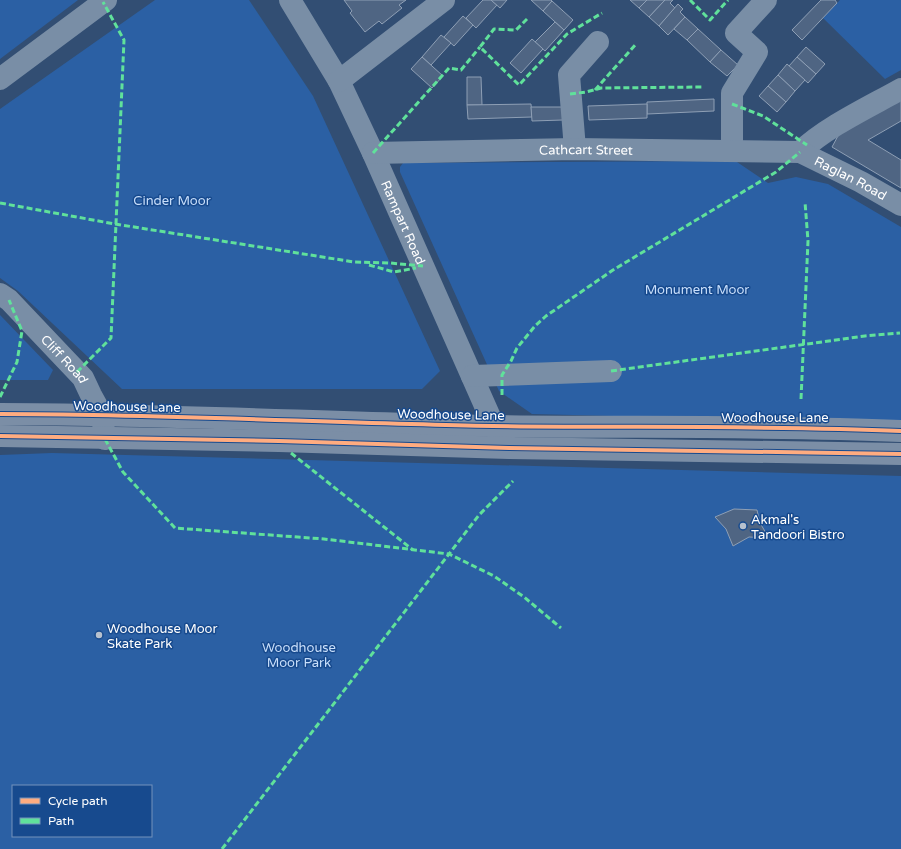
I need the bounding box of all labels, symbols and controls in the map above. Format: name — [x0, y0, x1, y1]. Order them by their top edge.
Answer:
street label: Cathcart Street — [539, 142, 633, 159]
street label: Raglan Road — [812, 153, 889, 204]
street label: Rampart Road — [377, 178, 428, 267]
park label: Cinder Moor — [133, 193, 211, 209]
park label: Monument Moor — [645, 282, 749, 298]
street label: Cliff Road — [37, 332, 91, 386]
street label: Woodhouse Lane — [73, 398, 181, 416]
street label: Woodhouse Lane — [397, 406, 505, 424]
street label: Woodhouse Lane — [721, 410, 829, 426]
place label: Akmal's Tandoori Bistro — [751, 512, 845, 543]
marker: Akmal's Tandoori Bistro — [738, 521, 748, 531]
place label: Woodhouse Moor Skate Park — [107, 621, 217, 652]
marker: Woodhouse Moor Skate Park — [94, 630, 104, 640]
park label: Woodhouse Moor Park — [262, 640, 336, 671]
legend — [12, 785, 152, 837]
text: Cycle path — [48, 794, 107, 808]
text: Path — [48, 814, 74, 828]

